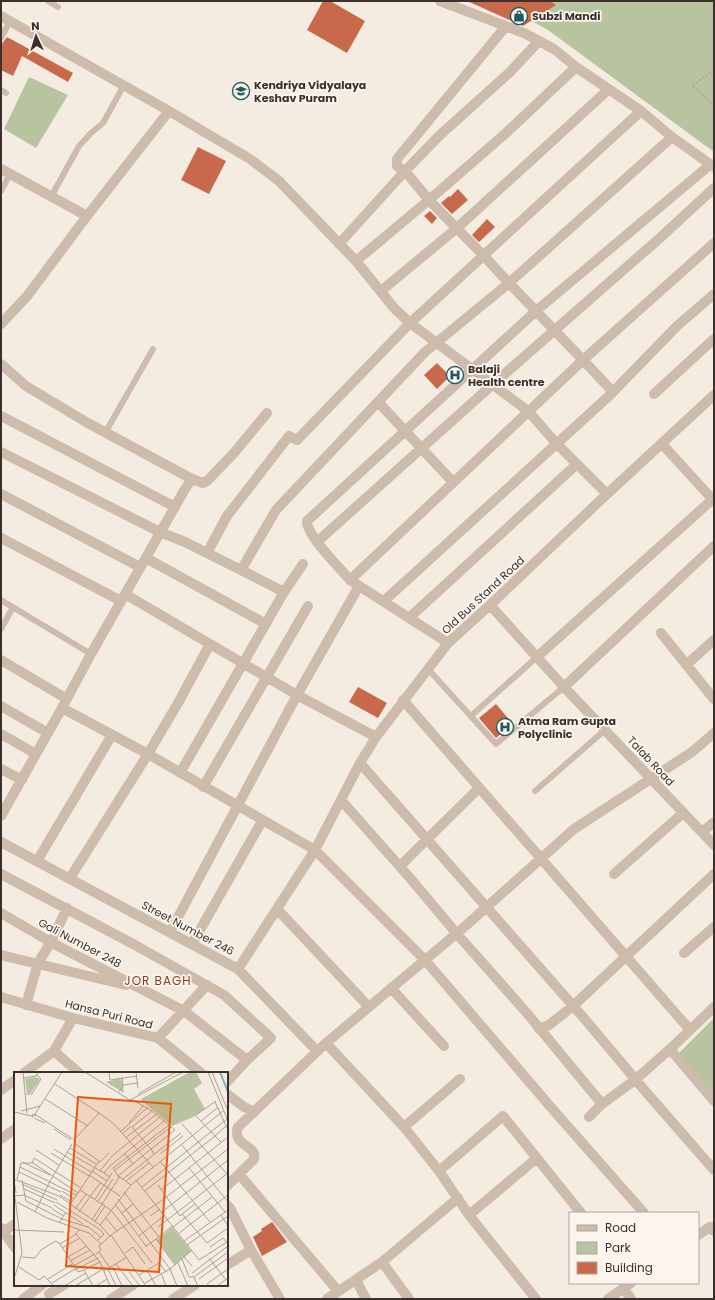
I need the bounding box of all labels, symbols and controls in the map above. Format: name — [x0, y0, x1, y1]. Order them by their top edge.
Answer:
shop icon: Subzi Mandi — [509, 6, 529, 26]
place label: Subzi Mandi — [532, 8, 600, 24]
north arrow — [16, 16, 56, 56]
text: N — [31, 18, 40, 34]
place label: Kendriya Vidyalaya Keshav Puram — [254, 77, 366, 106]
school or university icon: Kendriya Vidyalaya Keshav Puram — [231, 81, 251, 101]
place label: Balaji Health centre — [468, 361, 545, 390]
hospital icon: Balaji Health centre — [445, 365, 465, 385]
street label: Old Bus Stand Road — [438, 552, 528, 638]
place label: Atma Ram Gupta Polyclinic — [518, 713, 616, 742]
hospital icon: Atma Ram Gupta Polyclinic — [495, 717, 515, 737]
street label: Talab Road — [624, 733, 678, 789]
street label: Street Number 246 — [139, 897, 237, 959]
street label: Gali Number 248 — [36, 914, 124, 972]
district label: JOR BAGH — [124, 972, 192, 989]
street label: Hansa Puri Road — [63, 995, 155, 1033]
inset map — [14, 1072, 228, 1286]
legend — [569, 1212, 699, 1284]
text: Road — [605, 1219, 636, 1236]
text: Park — [605, 1239, 632, 1256]
text: Building — [605, 1259, 653, 1276]

